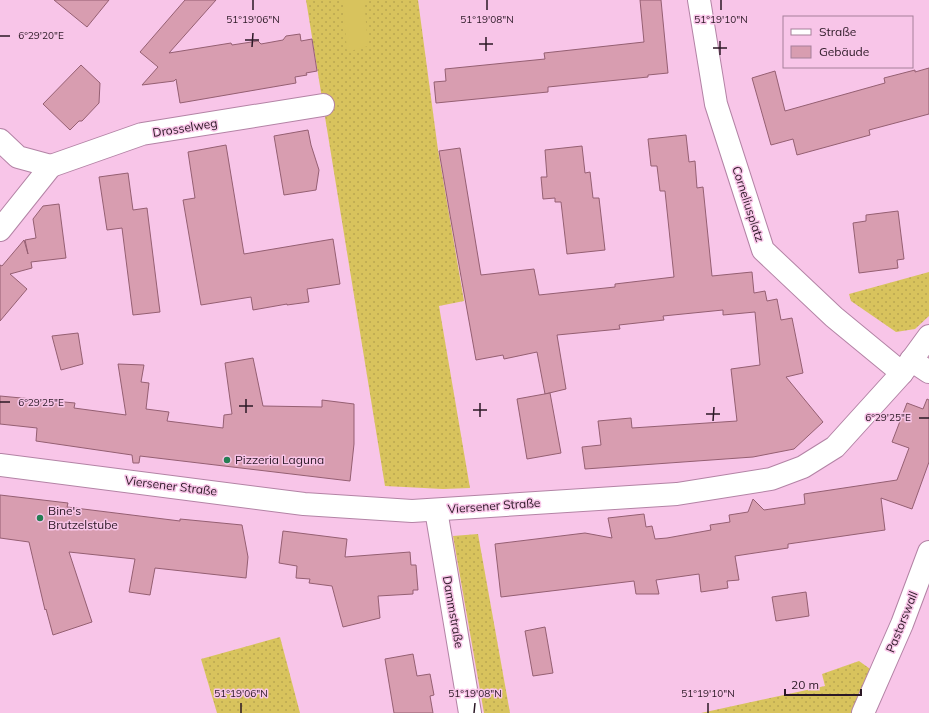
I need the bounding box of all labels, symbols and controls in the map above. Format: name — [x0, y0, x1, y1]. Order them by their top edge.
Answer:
text: 51°19'06"N — [226, 13, 280, 26]
text: 51°19'08"N — [460, 13, 514, 26]
text: 51°19'10"N — [694, 13, 748, 26]
legend — [783, 16, 913, 68]
text: Straße — [819, 24, 856, 39]
text: 6°29'20"E — [18, 29, 64, 42]
text: Gebäude — [819, 44, 869, 59]
street label: Drosselweg — [151, 115, 218, 140]
street label: Corneliusplatz — [729, 164, 768, 244]
text: 6°29'25"E — [18, 396, 64, 409]
text: 6°29'25"E — [865, 411, 911, 424]
place label: Pizzeria Laguna — [235, 452, 324, 467]
marker: Pizzeria Laguna — [222, 455, 232, 465]
street label: Viersener Straße — [124, 472, 218, 499]
street label: Viersener Straße — [447, 495, 541, 516]
place label: Bine's Brutzelstube — [48, 503, 118, 532]
marker: Bine's Brutzelstube — [35, 513, 45, 523]
street label: Dammstraße — [440, 575, 467, 649]
street label: Pastorswall — [882, 589, 921, 655]
scale bar — [785, 671, 861, 697]
text: 20 m — [791, 677, 819, 692]
text: 51°19'06"N — [214, 687, 268, 700]
text: 51°19'08"N — [448, 687, 502, 700]
text: 51°19'10"N — [681, 687, 735, 700]

